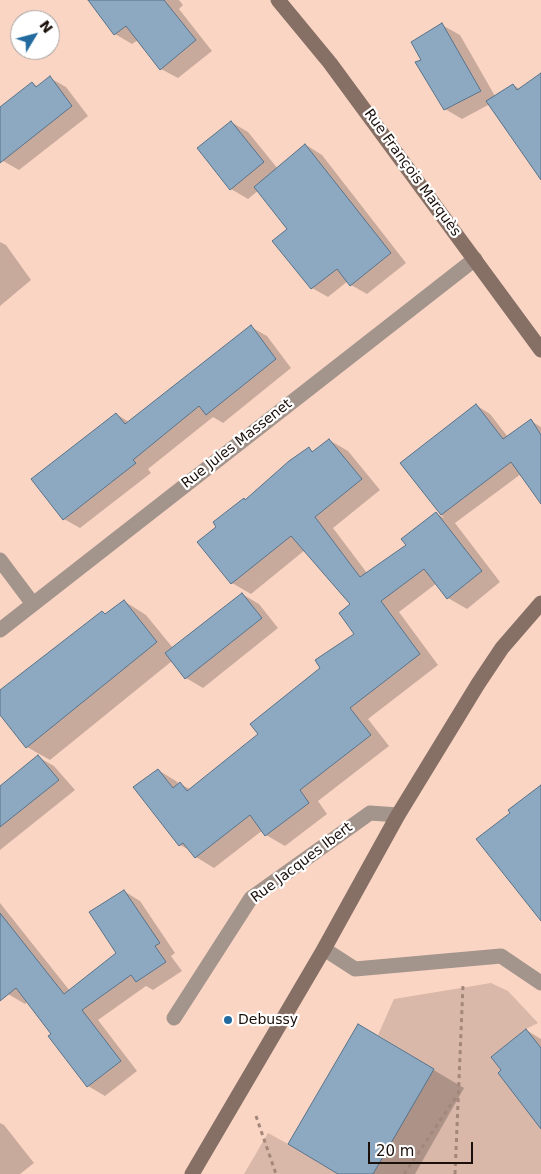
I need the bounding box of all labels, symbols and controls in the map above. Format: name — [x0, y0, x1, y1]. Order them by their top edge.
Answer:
north arrow — [10, 10, 60, 60]
text: N — [36, 17, 56, 36]
street label: Rue François Marquès — [360, 106, 464, 240]
street label: Rue Jules Massenet — [179, 396, 295, 492]
street label: Rue Jacques Ibert — [248, 819, 356, 907]
place label: Debussy — [238, 1012, 298, 1028]
marker: Debussy — [222, 1014, 234, 1026]
scale bar — [371, 1132, 476, 1164]
text: 20 m — [376, 1142, 414, 1160]

